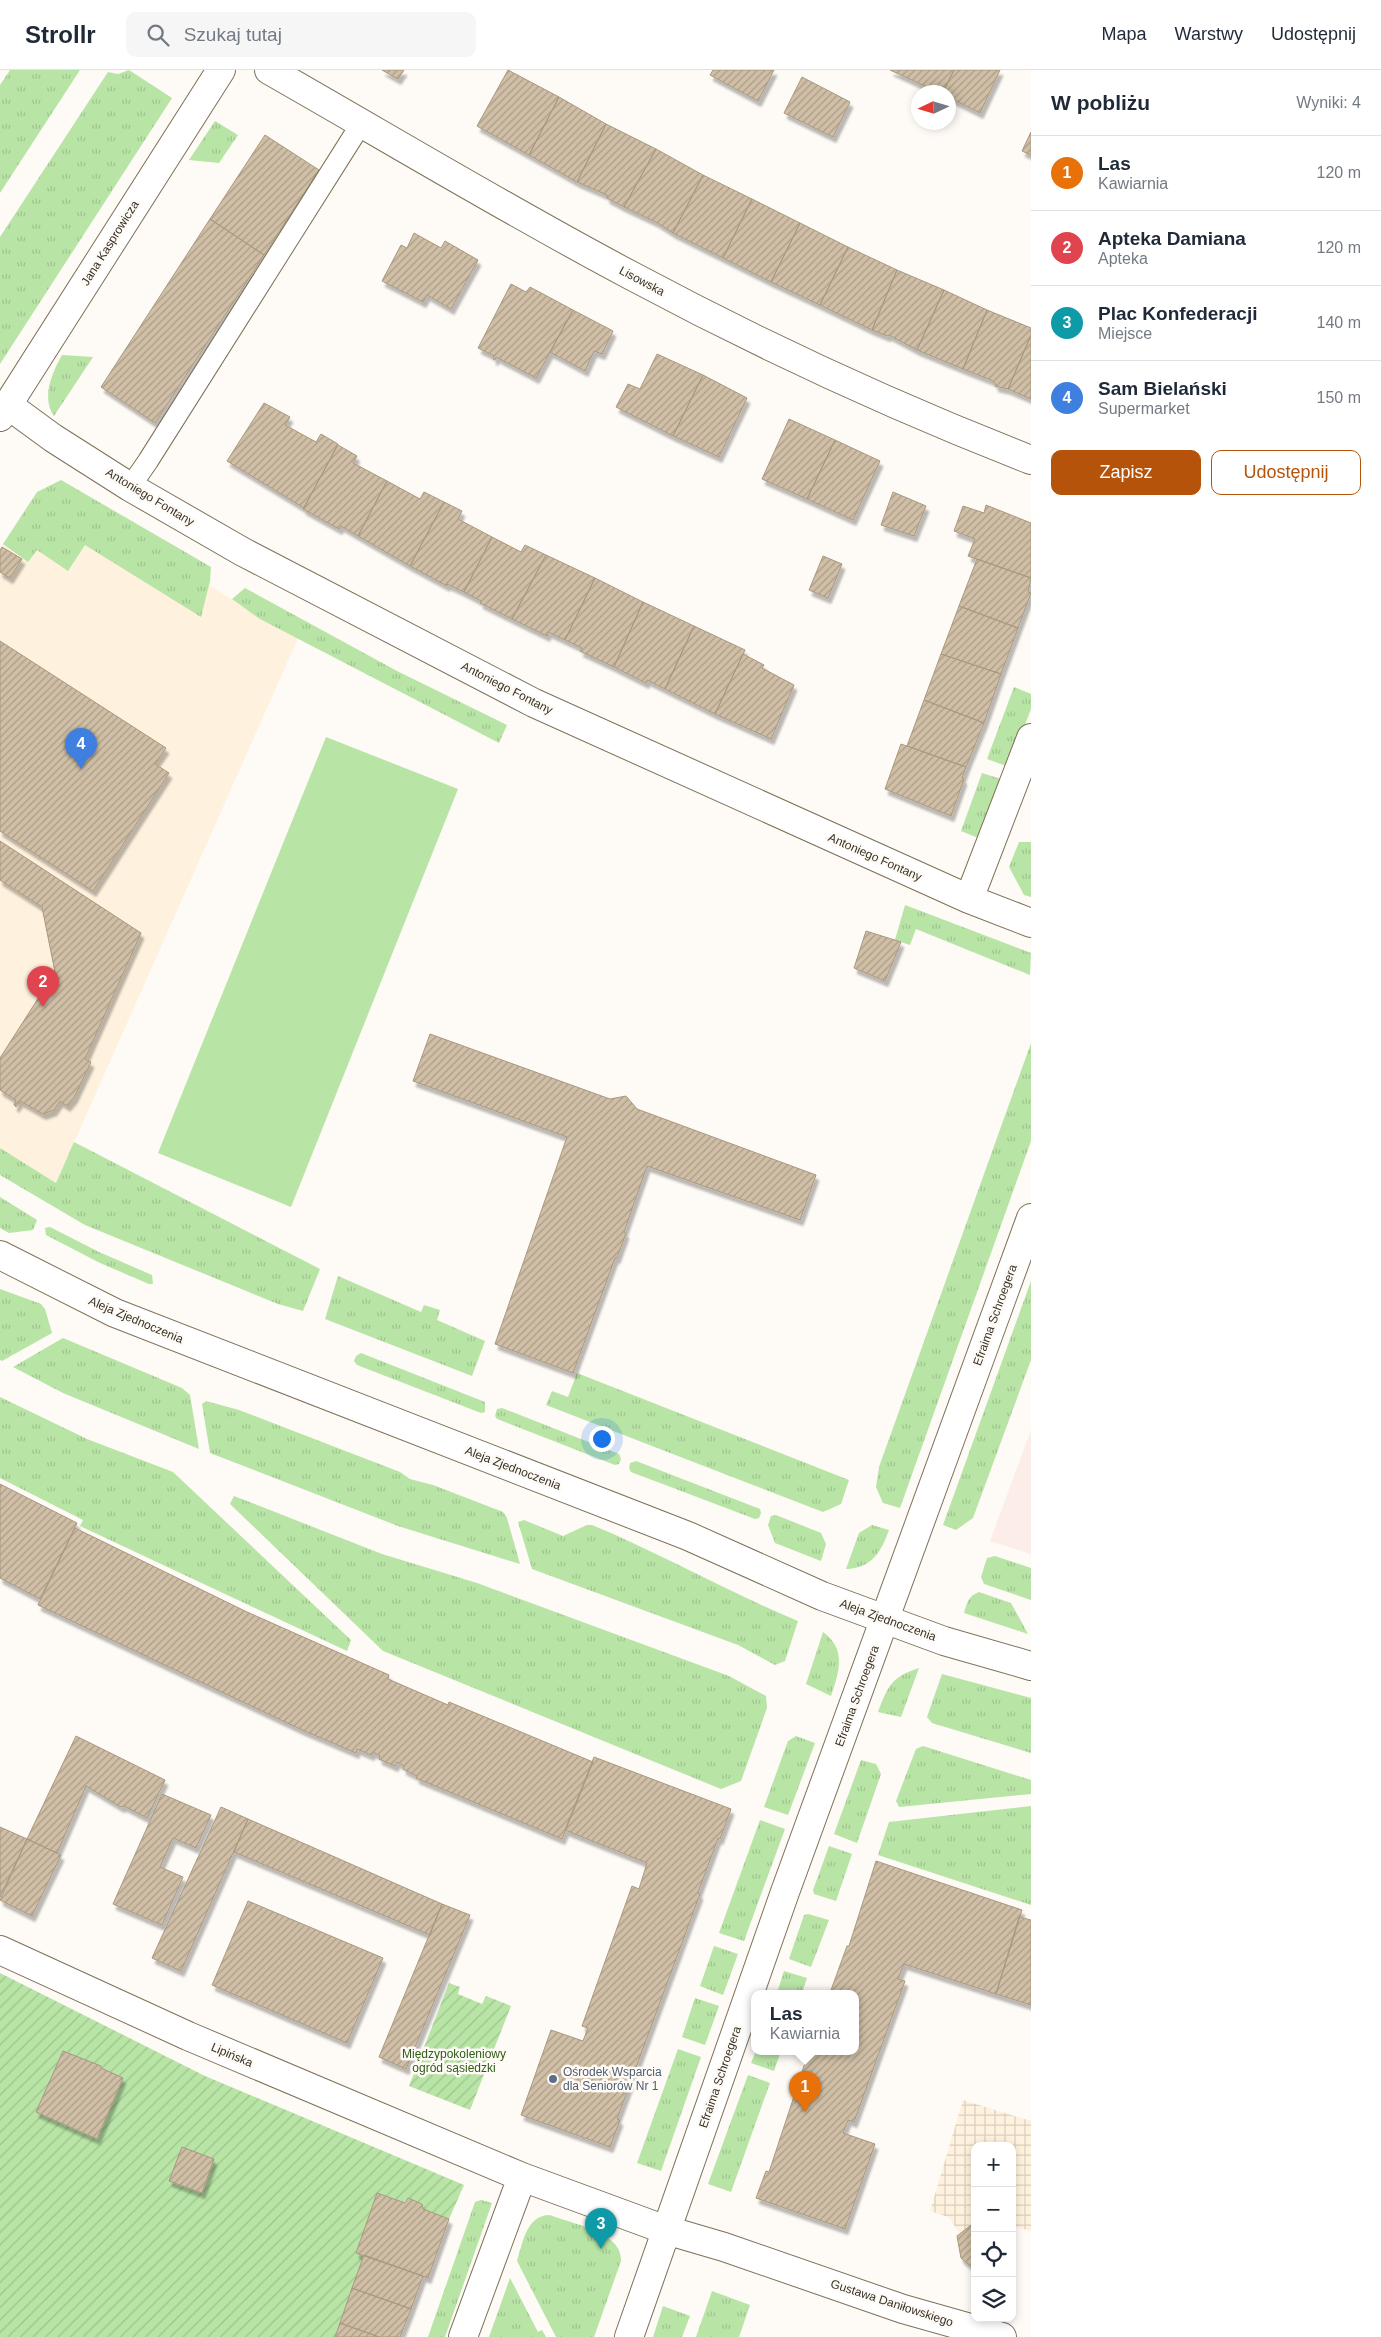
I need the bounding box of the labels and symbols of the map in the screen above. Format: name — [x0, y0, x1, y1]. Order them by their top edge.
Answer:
north arrow — [911, 85, 956, 130]
street label: Jana Kasprowicza — [78, 198, 142, 288]
street label: Lisowska — [617, 263, 667, 299]
street label: Antoniego Fontany — [103, 465, 197, 529]
street label: Antoniego Fontany — [459, 659, 555, 717]
pin: 4 — [65, 728, 97, 769]
street label: Antoniego Fontany — [826, 830, 924, 884]
pin: 2 — [27, 966, 59, 1007]
street label: Efraima Schroegera — [970, 1262, 1020, 1368]
street label: Aleja Zjednoczenia — [87, 1294, 186, 1346]
your location — [589, 1426, 615, 1452]
street label: Aleja Zjednoczenia — [463, 1443, 563, 1493]
street label: Aleja Zjednoczenia — [838, 1596, 938, 1644]
street label: Efraima Schroegera — [832, 1643, 882, 1749]
street label: Efraima Schroegera — [696, 2024, 744, 2130]
street label: Lipińska — [209, 2040, 255, 2070]
park label: Międzypokoleniowy ogród sąsiedzki — [402, 2047, 506, 2075]
place label: Ośrodek Wsparcia dla Seniorów Nr 1 — [563, 2065, 662, 2093]
pin: 1 — [789, 2071, 821, 2112]
marker: Ośrodek Wsparcia dla Seniorów Nr 1 — [547, 2073, 559, 2085]
pin: 3 — [585, 2208, 617, 2249]
street label: Gustawa Daniłowskiego — [829, 2277, 955, 2330]

